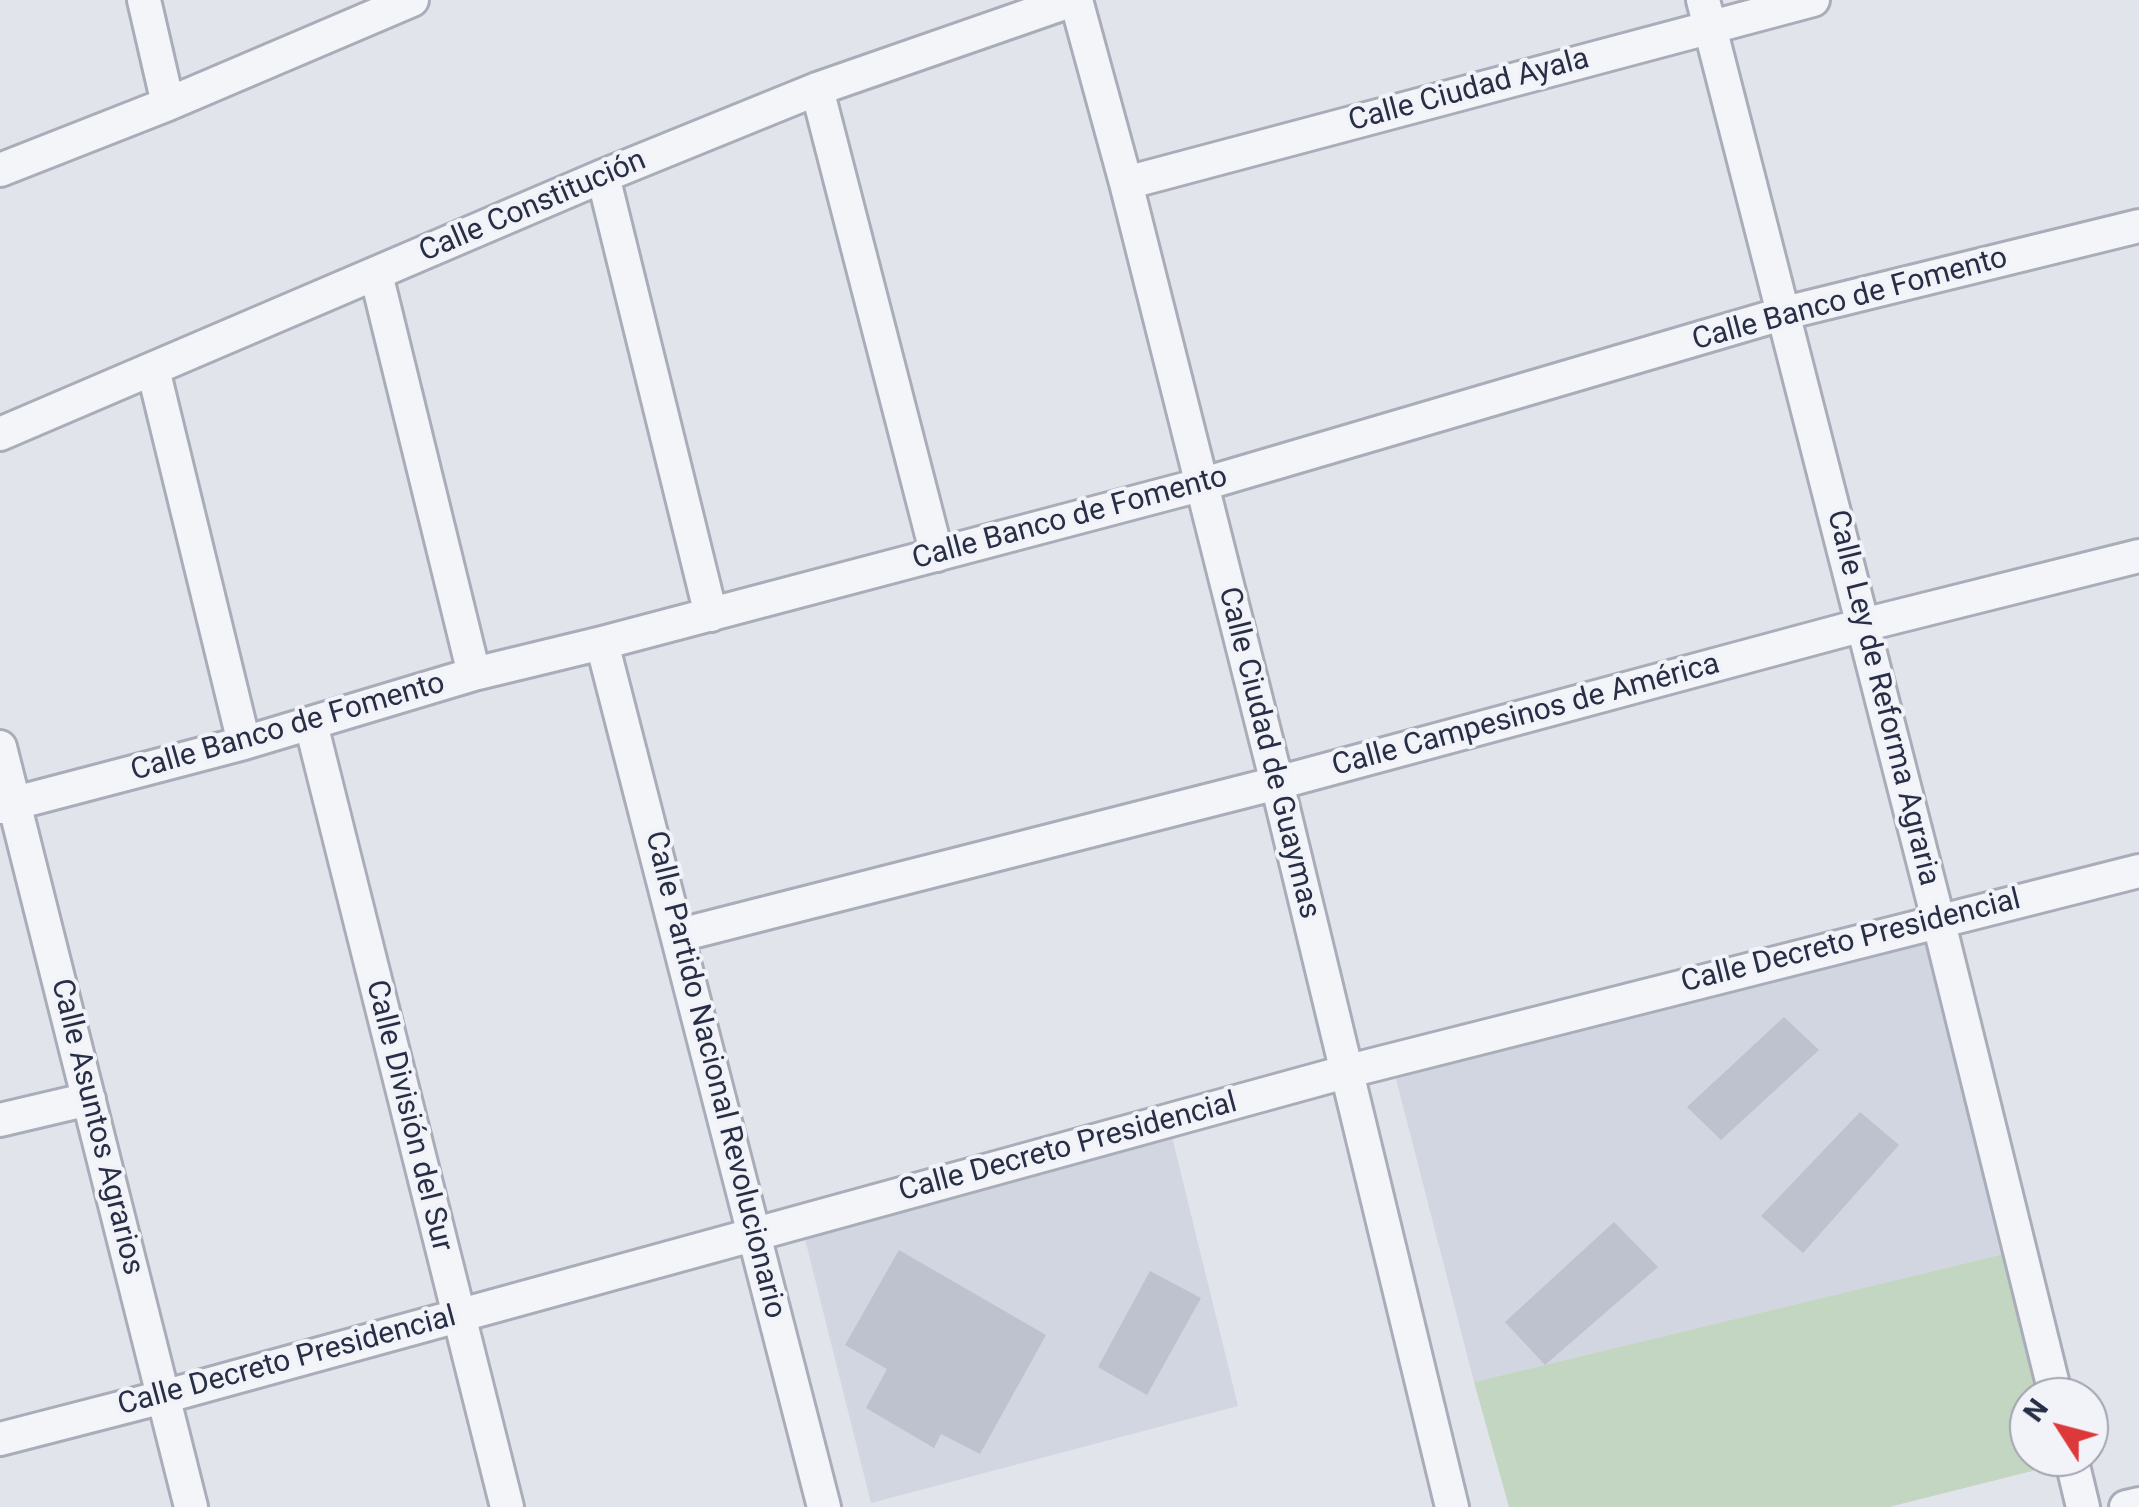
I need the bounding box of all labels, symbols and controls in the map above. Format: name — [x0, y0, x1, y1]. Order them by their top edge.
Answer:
street label: Calle Ciudad Ayala — [1345, 42, 1593, 140]
street label: Calle Constitución — [414, 143, 652, 271]
street label: Calle Banco de Fomento — [1689, 241, 2011, 359]
street label: Calle Banco de Fomento — [909, 460, 1231, 578]
street label: Calle Ley de Reforma Agraria — [1818, 506, 1946, 890]
street label: Calle Ciudad de Guaymas — [1209, 584, 1327, 922]
street label: Calle Campesinos de América — [1328, 647, 1724, 785]
street label: Calle Banco de Fomento — [127, 666, 449, 790]
street label: Calle Partido Nacional Revolucionario — [636, 828, 792, 1322]
street label: Calle Decreto Presidencial — [1678, 882, 2024, 1002]
street label: Calle Asuntos Agrarios — [42, 975, 150, 1279]
street label: Calle División del Sur — [357, 976, 459, 1256]
street label: Calle Decreto Presidencial — [895, 1086, 1241, 1210]
street label: Calle Decreto Presidencial — [114, 1300, 460, 1424]
north arrow — [2009, 1377, 2109, 1477]
text: N — [2017, 1393, 2055, 1428]

